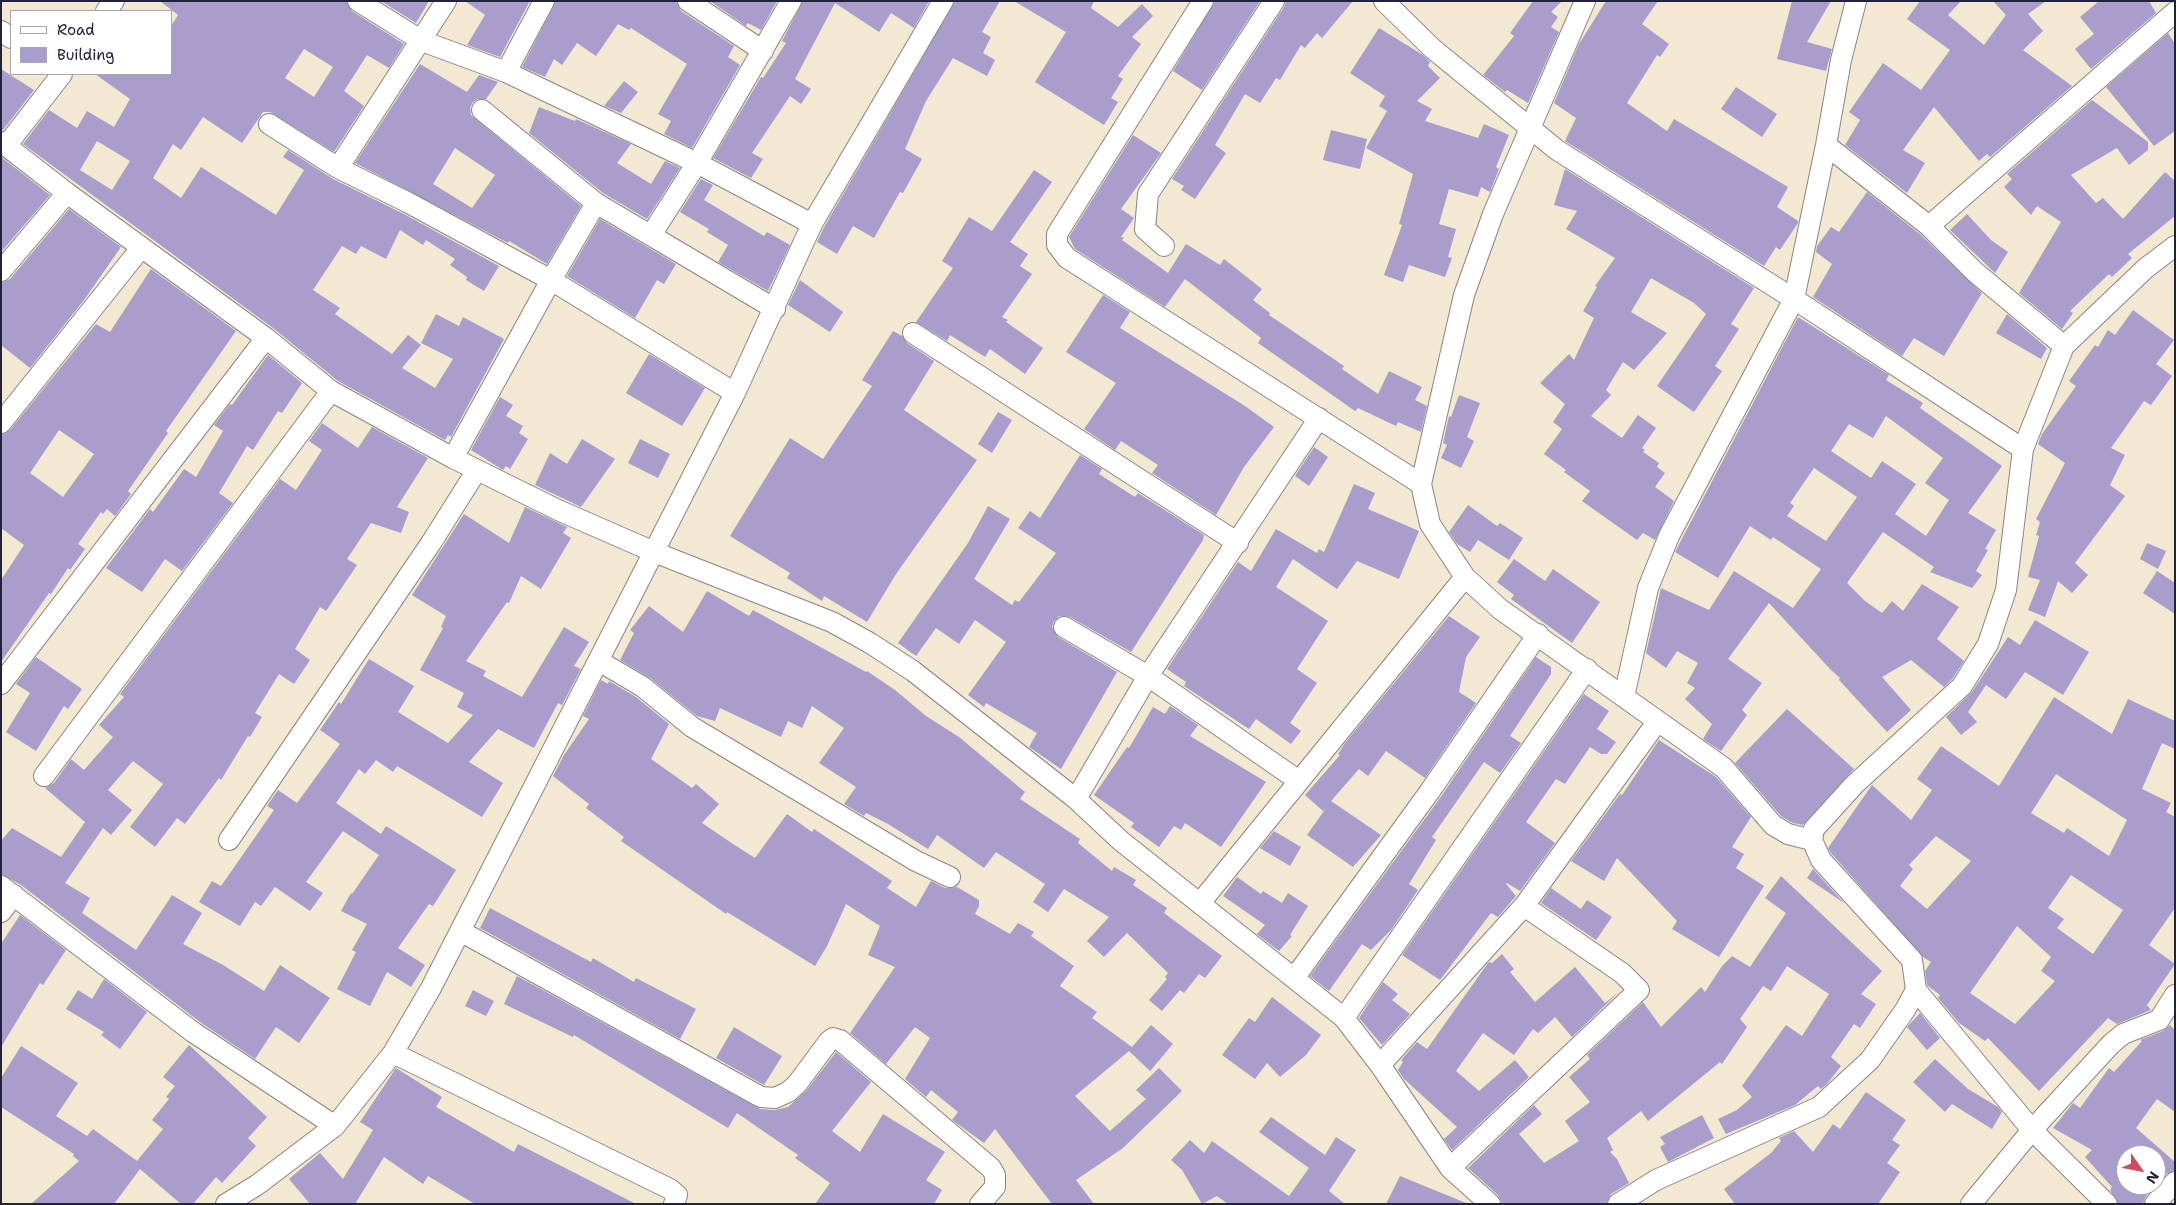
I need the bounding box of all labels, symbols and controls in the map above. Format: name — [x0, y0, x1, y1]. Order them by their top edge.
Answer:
legend — [10, 10, 172, 75]
text: Road — [57, 20, 95, 40]
text: Building — [57, 45, 114, 65]
north arrow — [2116, 1145, 2166, 1195]
text: N — [2142, 1168, 2163, 1187]

